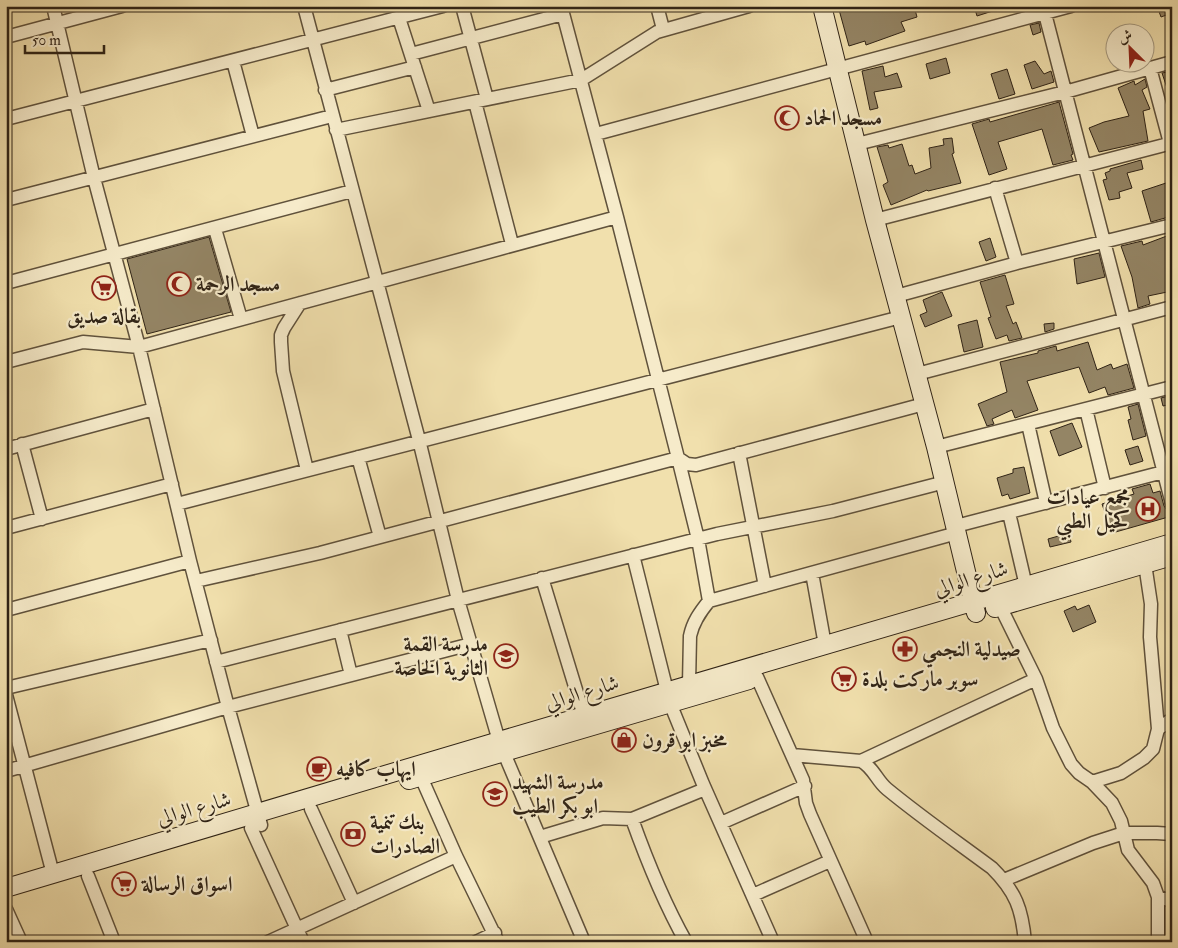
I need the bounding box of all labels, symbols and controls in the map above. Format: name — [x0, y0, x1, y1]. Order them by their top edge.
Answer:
scale bar — [25, 22, 104, 54]
north arrow — [1106, 22, 1156, 72]
text: ش — [1115, 26, 1135, 47]
text: 50 m — [32, 31, 61, 50]
mosque icon: مسجد الحماد — [774, 105, 800, 131]
place label: مسجد الحماد — [804, 105, 882, 132]
mosque icon: مسجد الرحمة — [166, 271, 192, 297]
place label: مسجد الرحمة — [196, 271, 280, 298]
supermarket icon: بقالة صديق — [91, 275, 117, 301]
place label: بقالة صديق — [67, 303, 141, 330]
place label: مجمع عيادات كحيل الطبي — [1046, 484, 1130, 541]
hospital icon: مجمع عيادات كحيل الطبي — [1135, 496, 1161, 522]
street label: شارع الوالي — [931, 555, 1012, 607]
place label: مدرسة القمة الثانوية الخاصة — [394, 631, 488, 682]
pharmacy icon: صيدلية النجمي — [892, 636, 918, 662]
place label: صيدلية النجمي — [922, 636, 1021, 668]
school or university icon: مدرسة القمة الثانوية الخاصة — [493, 643, 519, 669]
supermarket icon: سوبر ماركت بلدة — [831, 666, 857, 692]
place label: سوبر ماركت بلدة — [862, 666, 978, 693]
street label: شارع الوالي — [542, 669, 623, 721]
shop icon: مخبز ابو قرون — [611, 727, 637, 753]
place label: مخبز ابو قرون — [642, 727, 728, 754]
cafe icon: ايهاب كافيه — [306, 756, 332, 782]
place label: ايهاب كافيه — [336, 756, 416, 783]
place label: مدرسة الشهيد ابو بكر الطيب — [512, 769, 604, 820]
school or university icon: مدرسة الشهيد ابو بكر الطيب — [482, 781, 508, 807]
street label: شارع الوالي — [154, 786, 235, 836]
place label: بنك تنمية الصادرات — [370, 809, 440, 860]
bank icon: بنك تنمية الصادرات — [340, 821, 366, 847]
supermarket icon: اسواق الرسالة — [111, 871, 137, 897]
place label: اسواق الرسالة — [140, 871, 233, 898]

